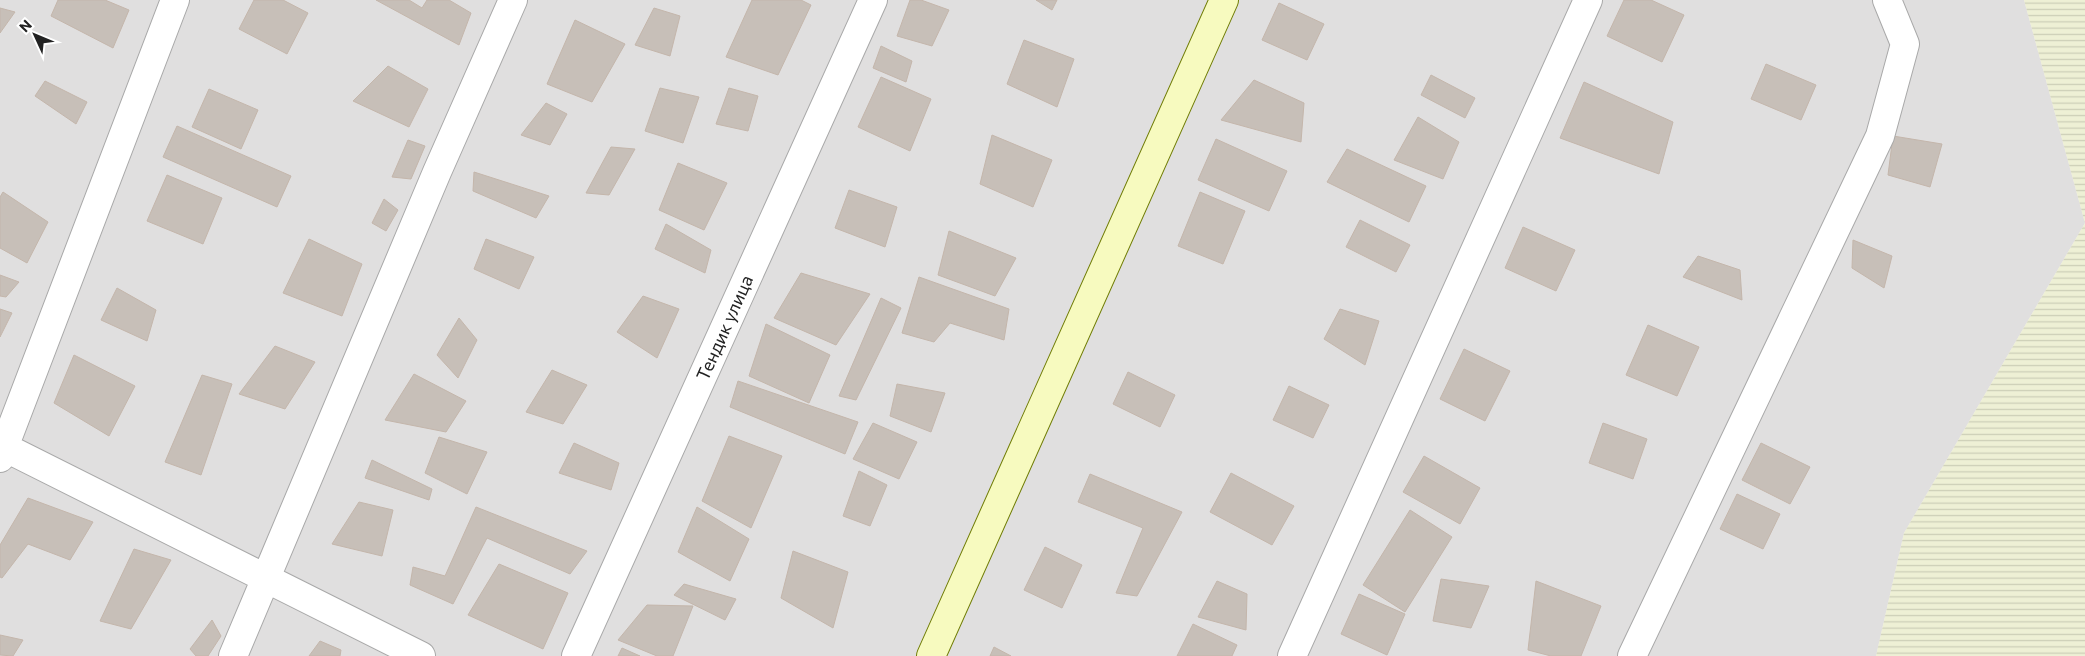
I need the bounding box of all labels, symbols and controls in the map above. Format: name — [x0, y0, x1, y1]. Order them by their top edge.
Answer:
north arrow — [10, 10, 60, 60]
text: N — [16, 16, 35, 35]
street label: Тендик улица — [691, 271, 757, 384]

